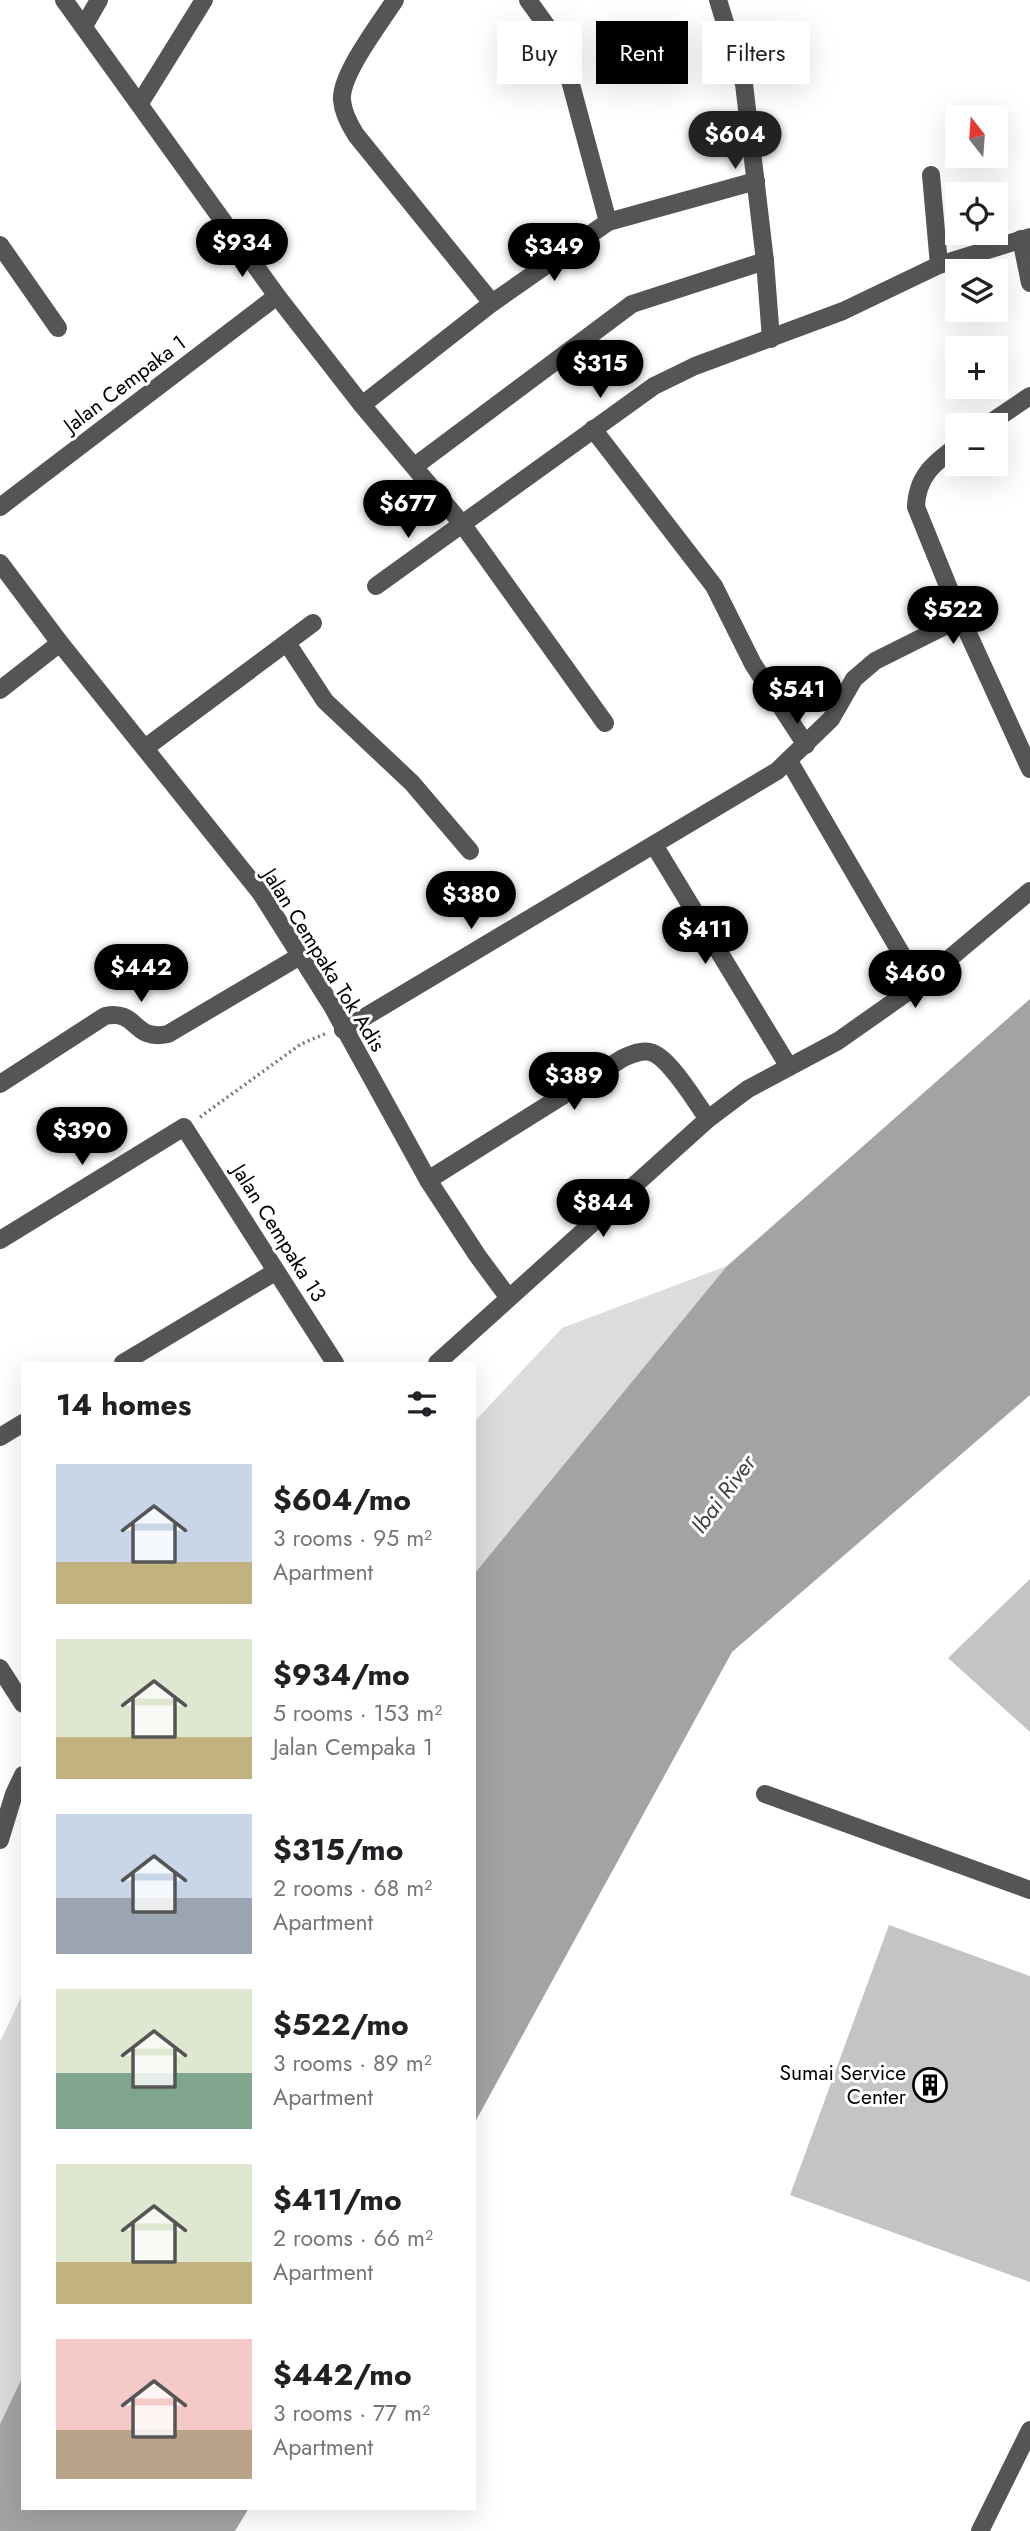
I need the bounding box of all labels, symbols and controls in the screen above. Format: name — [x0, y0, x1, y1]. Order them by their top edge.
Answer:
chip: Buy — [497, 21, 582, 84]
chip: Rent — [596, 21, 688, 84]
chip: Filters — [702, 21, 810, 84]
north arrow — [945, 105, 1008, 168]
map controls — [945, 105, 1008, 476]
pin: $604 — [694, 111, 776, 171]
text: $604 — [705, 117, 765, 151]
button: locate — [945, 182, 1008, 245]
pin: $934 — [201, 219, 283, 279]
pin: $349 — [513, 224, 595, 283]
text: $934 — [212, 225, 272, 259]
text: $349 — [524, 229, 584, 263]
button: layers — [945, 259, 1008, 322]
street label: Jalan Cempaka 1 — [55, 328, 192, 442]
button: + — [945, 336, 1008, 399]
pin: $315 — [559, 340, 641, 400]
text: $315 — [572, 346, 628, 380]
button: − — [945, 413, 1008, 476]
pin: $677 — [367, 480, 449, 540]
text: $677 — [379, 486, 437, 520]
pin: $522 — [912, 586, 994, 646]
text: $522 — [923, 592, 983, 626]
pin: $541 — [756, 666, 838, 726]
text: $541 — [769, 672, 825, 706]
street label: Jalan Cempaka Tok Adis — [254, 860, 393, 1057]
pin: $380 — [430, 872, 512, 931]
text: $380 — [442, 877, 500, 911]
pin: $411 — [664, 906, 746, 966]
text: $411 — [678, 912, 732, 946]
pin: $442 — [100, 944, 182, 1004]
text: $442 — [110, 950, 172, 984]
pin: $460 — [874, 950, 956, 1010]
text: $460 — [885, 956, 945, 990]
pin: $389 — [533, 1052, 615, 1112]
text: $389 — [545, 1058, 603, 1092]
pin: $390 — [41, 1108, 123, 1167]
text: $390 — [52, 1113, 112, 1147]
street label: Jalan Cempaka 13 — [223, 1156, 333, 1308]
pin: $844 — [562, 1180, 644, 1239]
text: $844 — [573, 1185, 633, 1219]
text: 14 homes — [56, 1383, 191, 1426]
icon: filters — [403, 1385, 441, 1423]
water label: Ibai River — [682, 1447, 765, 1540]
text: $604/mo — [273, 1478, 411, 1521]
icon: home — [112, 1492, 196, 1576]
text: 3 rooms · 95 m² — [273, 1521, 432, 1555]
text: Apartment — [273, 1555, 373, 1589]
text: $934/mo — [273, 1653, 410, 1696]
icon: home — [112, 1667, 196, 1751]
text: 5 rooms · 153 m² — [273, 1696, 442, 1730]
text: Jalan Cempaka 1 — [273, 1730, 433, 1764]
text: $315/mo — [273, 1828, 403, 1871]
icon: home — [112, 1842, 196, 1926]
text: 2 rooms · 68 m² — [273, 1871, 432, 1905]
text: Apartment — [273, 1905, 373, 1939]
text: $522/mo — [273, 2003, 409, 2046]
icon: home — [112, 2017, 196, 2101]
text: 3 rooms · 89 m² — [273, 2046, 432, 2080]
place label: Sumai Service Center — [780, 2058, 907, 2112]
building icon: Sumai Service Center — [911, 2066, 949, 2104]
text: Apartment — [273, 2080, 373, 2114]
text: $411/mo — [273, 2178, 402, 2221]
icon: home — [112, 2192, 196, 2276]
text: 2 rooms · 66 m² — [273, 2221, 433, 2255]
text: Apartment — [273, 2255, 373, 2289]
text: $442/mo — [273, 2353, 412, 2396]
icon: home — [112, 2367, 196, 2451]
text: 3 rooms · 77 m² — [273, 2396, 430, 2430]
text: Apartment — [273, 2430, 373, 2464]

